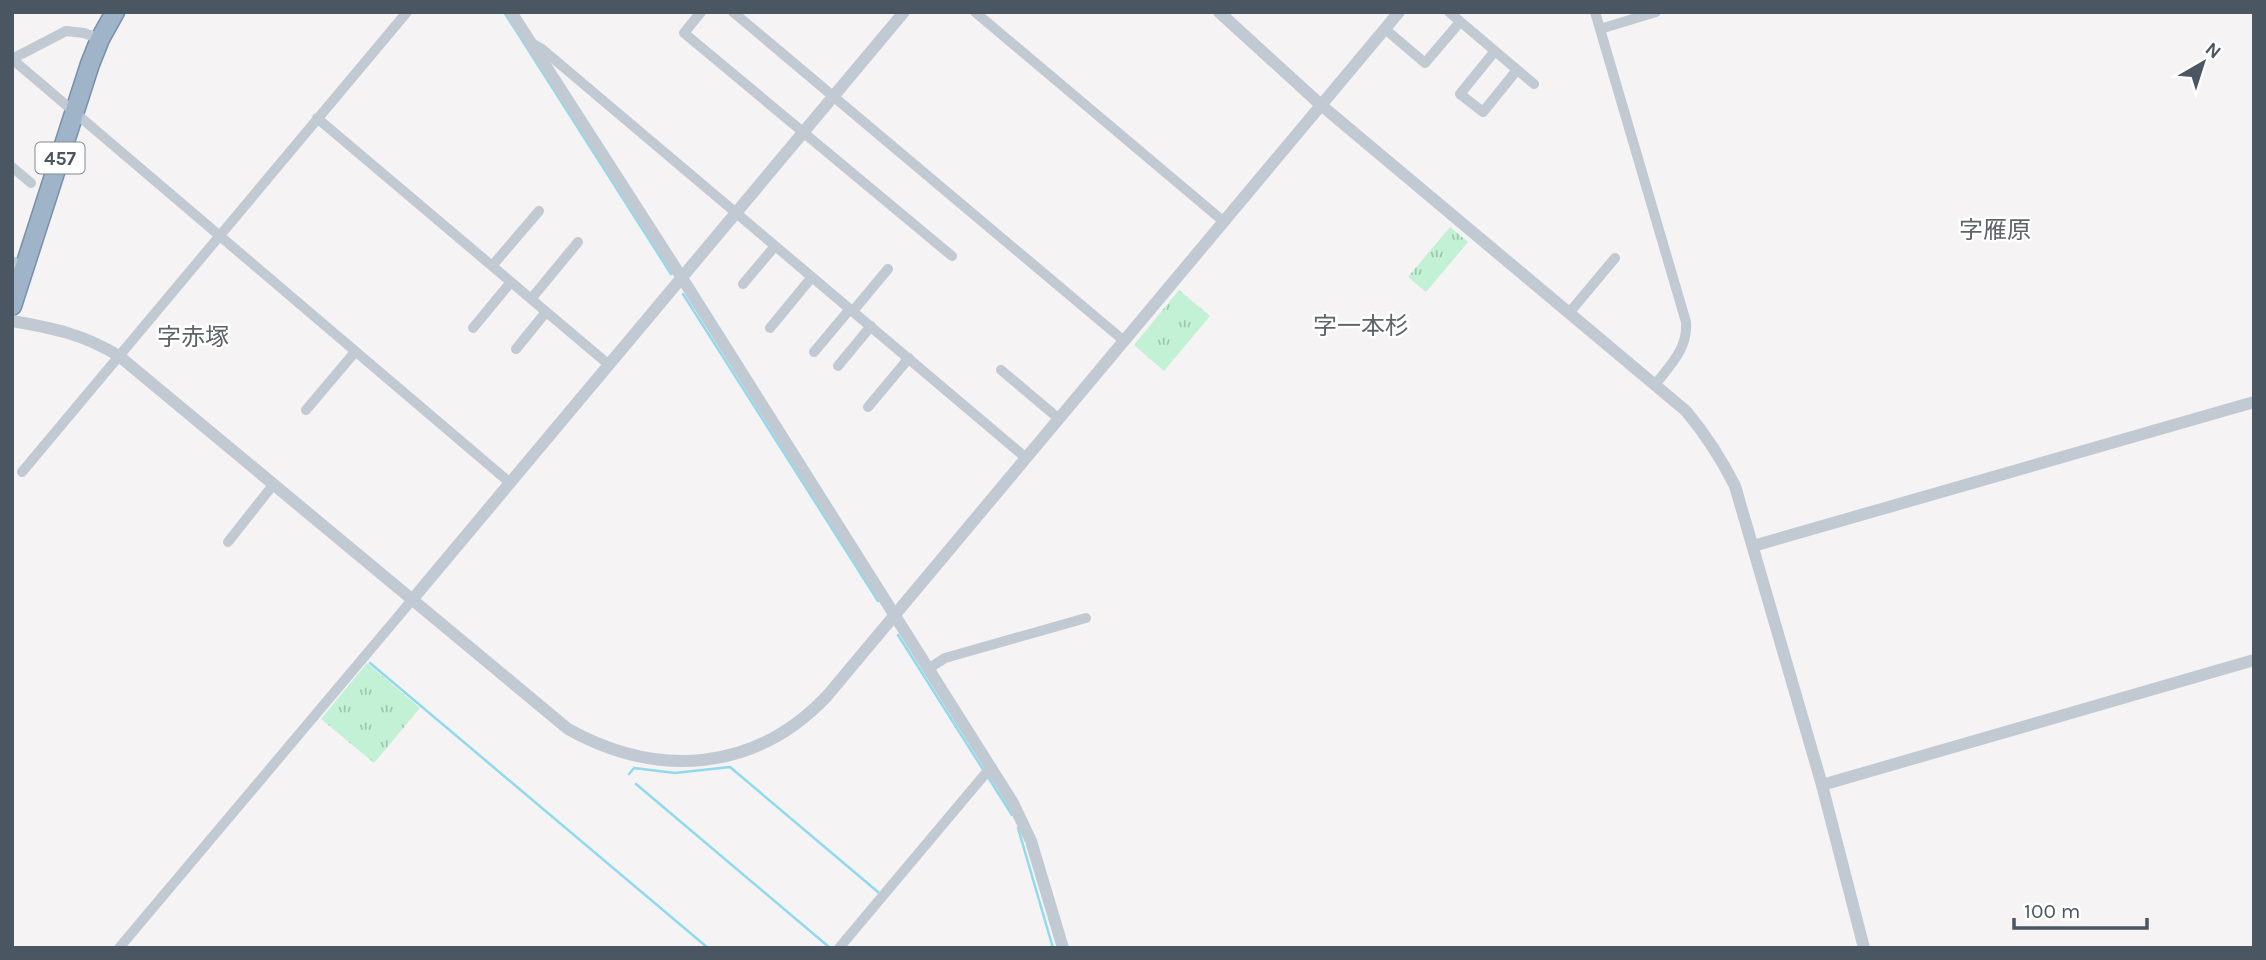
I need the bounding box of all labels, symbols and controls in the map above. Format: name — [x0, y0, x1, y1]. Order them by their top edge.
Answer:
north arrow — [2168, 28, 2238, 98]
text: N — [2201, 38, 2225, 63]
road number: 457 — [36, 142, 84, 174]
district label: 字雁原 — [1959, 216, 2031, 244]
district label: 字一本杉 — [1313, 312, 1409, 340]
district label: 字赤塚 — [157, 323, 229, 351]
scale bar — [2014, 886, 2147, 930]
text: 100 m — [2024, 899, 2081, 923]

